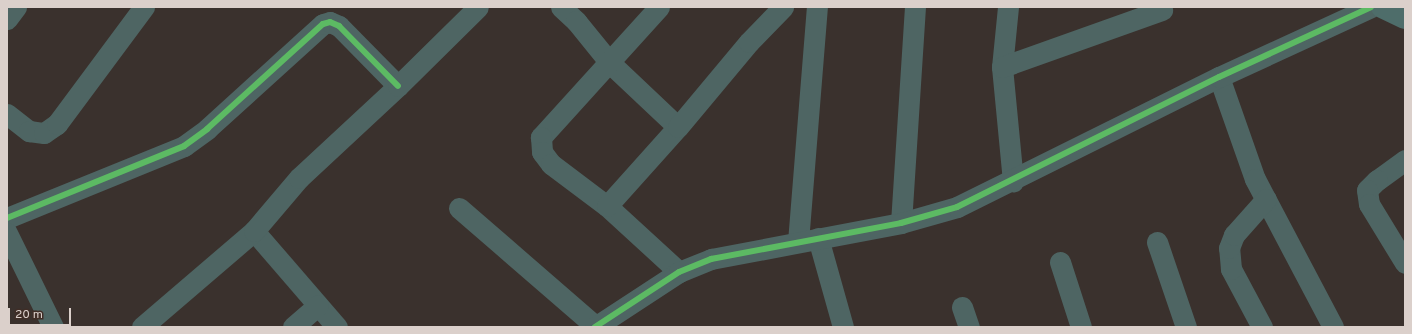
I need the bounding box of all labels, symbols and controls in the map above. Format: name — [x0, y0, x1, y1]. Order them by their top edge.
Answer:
scale bar — [10, 300, 73, 326]
text: 20 m — [15, 307, 43, 323]

